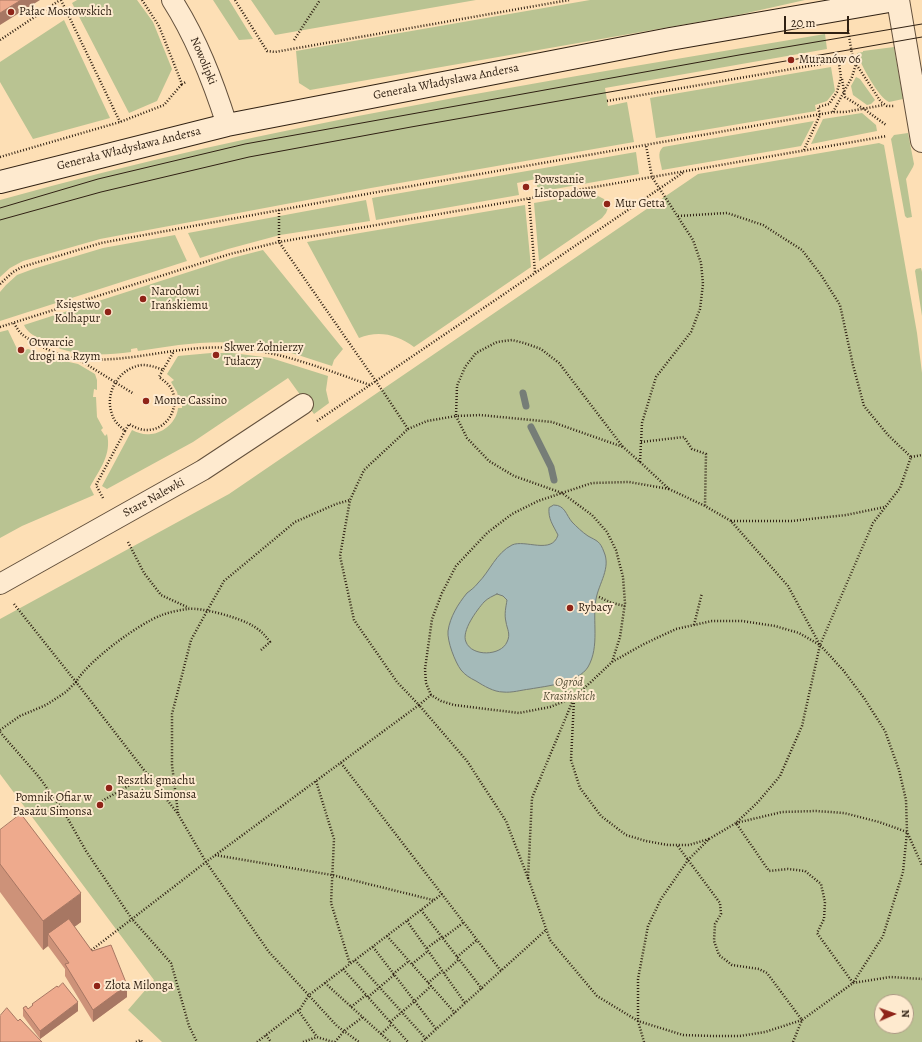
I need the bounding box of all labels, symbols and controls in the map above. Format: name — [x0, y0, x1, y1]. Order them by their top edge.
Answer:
place label: Pałac Mostowskich — [19, 5, 112, 19]
marker: Pałac Mostowskich — [6, 7, 16, 17]
scale bar — [786, 8, 851, 34]
text: 20 m — [791, 15, 815, 31]
street label: Nowolipki — [187, 35, 219, 87]
place label: Muranów 06 — [799, 53, 861, 67]
marker: Muranów 06 — [786, 55, 796, 65]
street label: Generała Władysława Andersa — [372, 61, 520, 103]
street label: Generała Władysława Andersa — [56, 124, 202, 174]
place label: Powstanie Listopadowe — [534, 173, 596, 201]
marker: Powstanie Listopadowe — [521, 182, 531, 192]
place label: Mur Getta — [615, 197, 665, 211]
marker: Mur Getta — [602, 199, 612, 209]
place label: Narodowi Irańskiemu — [151, 285, 208, 313]
marker: Narodowi Irańskiemu — [138, 294, 148, 304]
place label: Księstwo Kolhapur — [54, 298, 100, 326]
marker: Księstwo Kolhapur — [103, 307, 113, 317]
place label: Otwarcie drogi na Rzym — [29, 336, 100, 364]
place label: Skwer Żołnierzy Tułaczy — [224, 341, 303, 369]
marker: Otwarcie drogi na Rzym — [16, 345, 26, 355]
marker: Skwer Żołnierzy Tułaczy — [211, 350, 221, 360]
place label: Monte Cassino — [154, 394, 227, 408]
marker: Monte Cassino — [141, 396, 151, 406]
street label: Stare Nalewki — [121, 475, 187, 521]
place label: Rybacy — [578, 601, 613, 615]
marker: Rybacy — [565, 603, 575, 613]
park label: Ogród Krasińskich — [543, 676, 595, 704]
place label: Resztki gmachu Pasażu Simonsa — [117, 774, 196, 802]
marker: Resztki gmachu Pasażu Simonsa — [104, 783, 114, 793]
place label: Pomnik Ofiar w Pasażu Simonsa — [13, 791, 92, 819]
marker: Pomnik Ofiar w Pasażu Simonsa — [95, 800, 105, 810]
place label: Złota Milonga — [105, 979, 173, 993]
marker: Złota Milonga — [92, 981, 102, 991]
north arrow — [874, 994, 914, 1034]
text: N — [898, 1009, 913, 1018]

